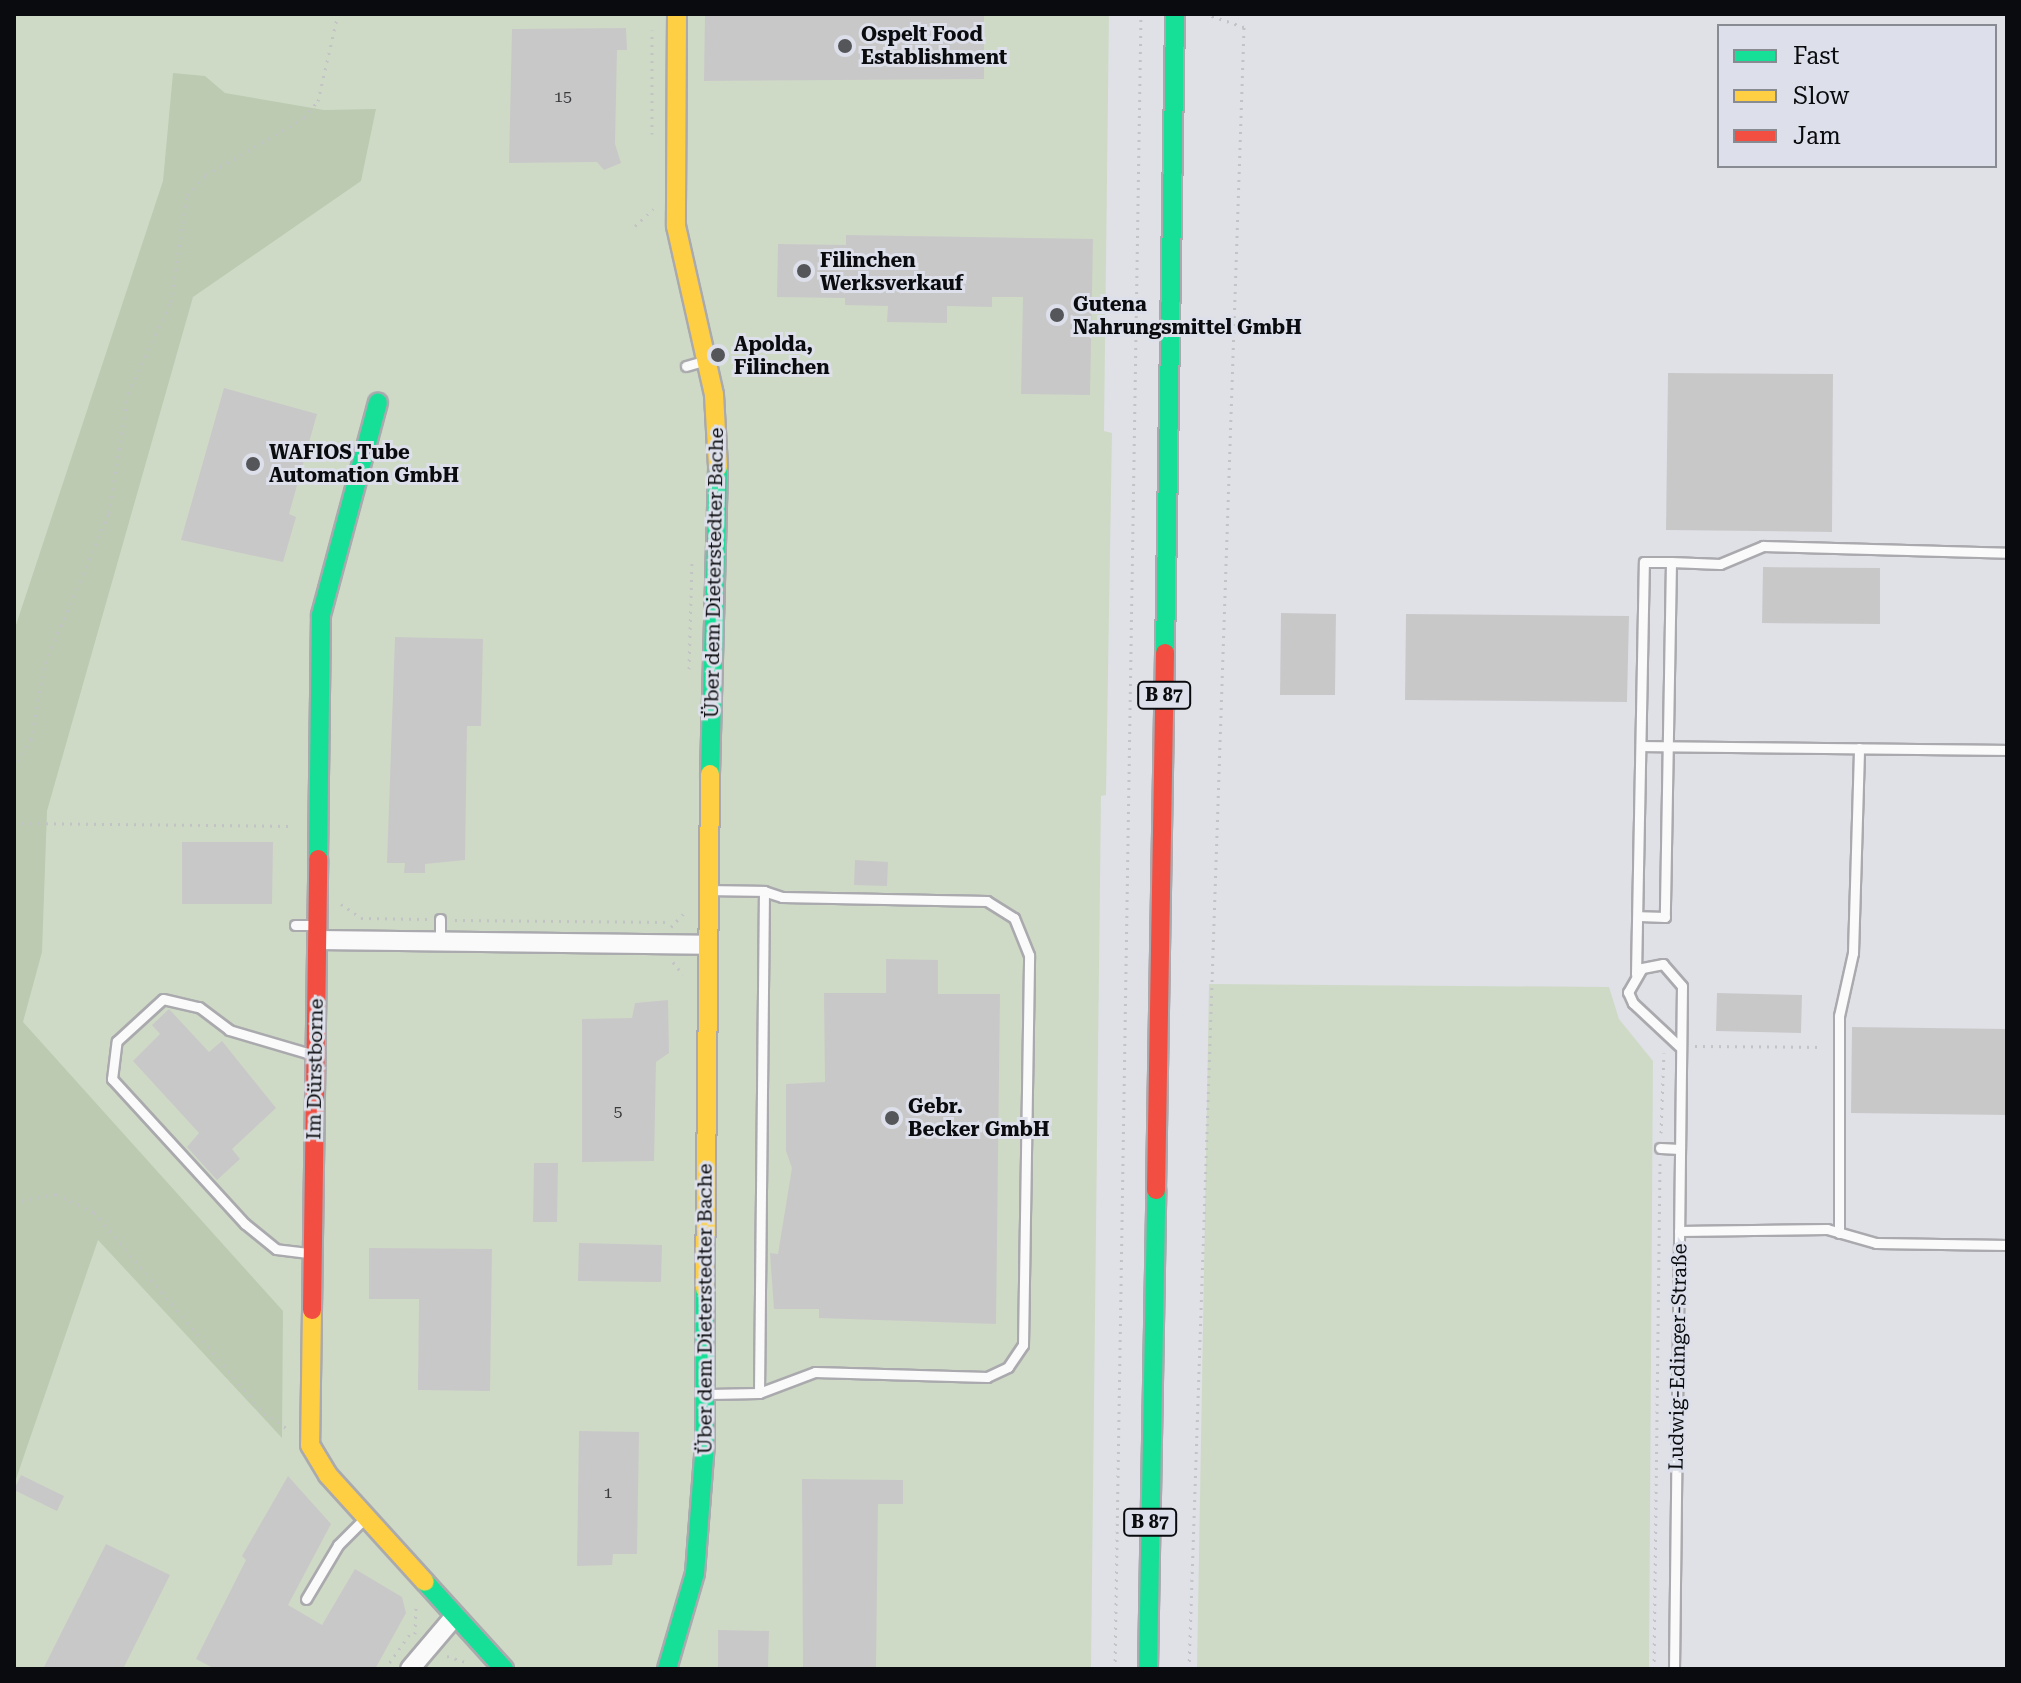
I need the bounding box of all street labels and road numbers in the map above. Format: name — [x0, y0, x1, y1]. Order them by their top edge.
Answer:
street label: Über dem Dieterstedter Bache — [699, 427, 729, 719]
road number: B 87 — [1136, 681, 1192, 709]
street label: Im Dürstborne — [302, 998, 328, 1140]
street label: Über dem Dieterstedter Bache — [693, 1164, 717, 1454]
street label: Ludwig-Edinger-Straße — [1664, 1243, 1692, 1471]
road number: B 87 — [1122, 1508, 1178, 1536]

